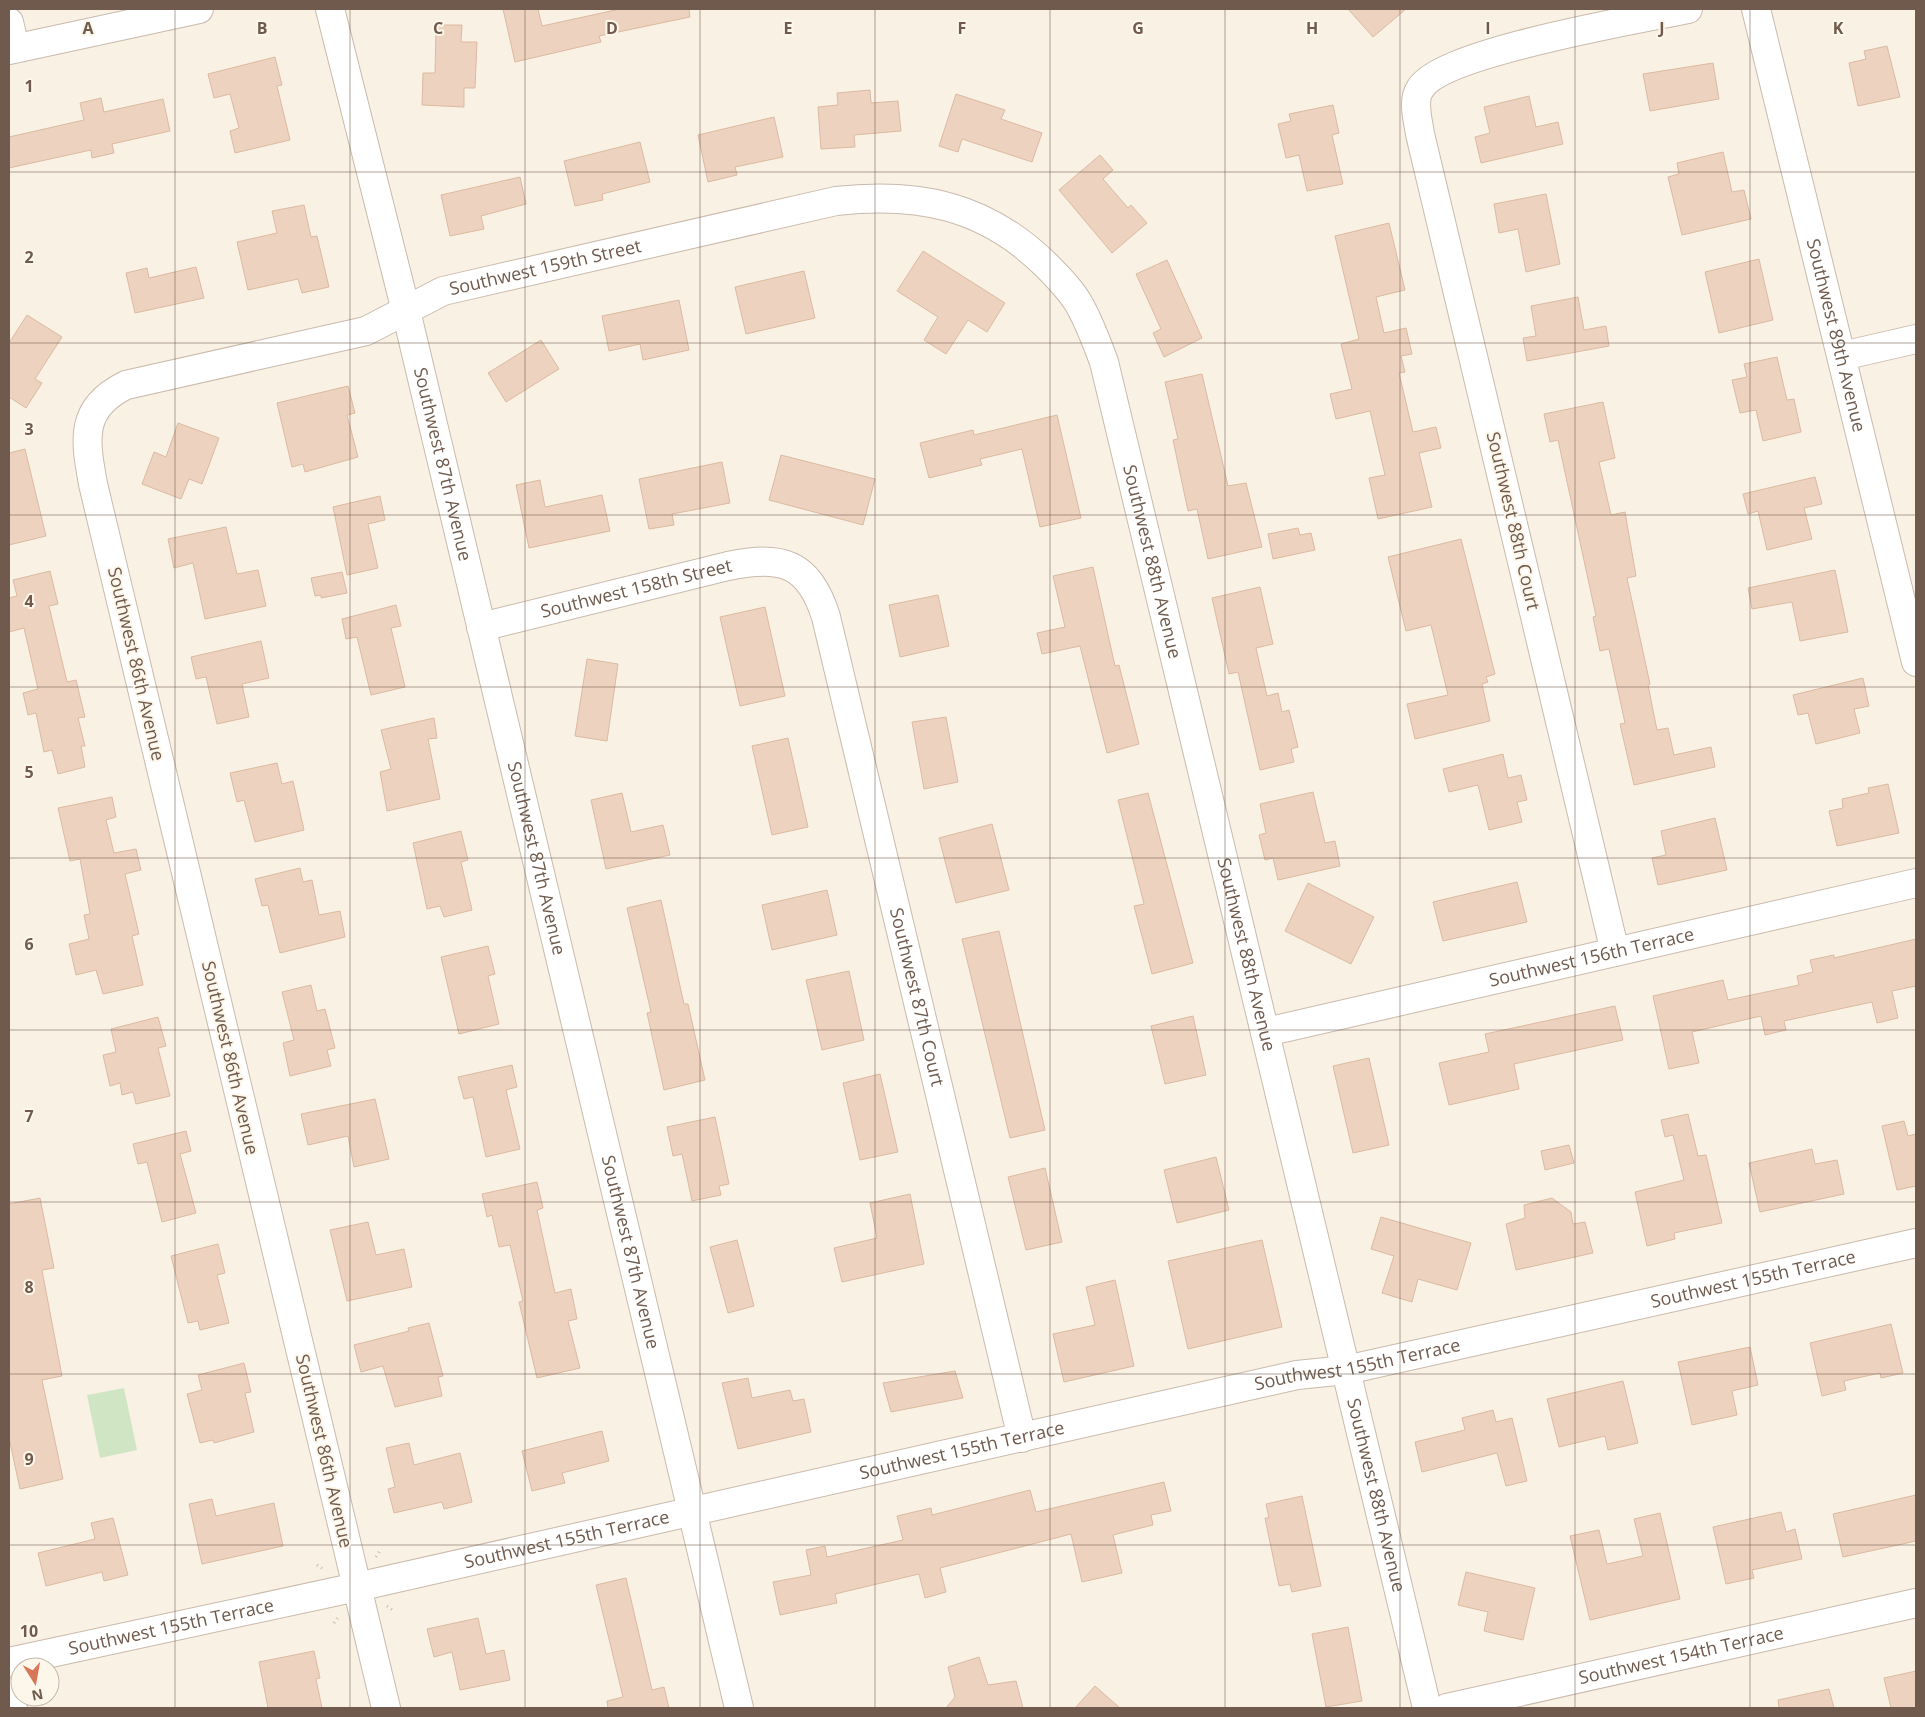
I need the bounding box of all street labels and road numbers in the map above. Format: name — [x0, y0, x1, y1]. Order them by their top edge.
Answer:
street label: Southwest 159th Street — [447, 233, 643, 300]
street label: Southwest 89th Avenue — [1802, 236, 1872, 434]
street label: Southwest 87th Avenue — [409, 365, 478, 563]
street label: Southwest 88th Court — [1482, 429, 1546, 612]
street label: Southwest 88th Avenue — [1118, 462, 1188, 661]
street label: Southwest 158th Street — [538, 553, 734, 623]
street label: Southwest 86th Avenue — [103, 564, 171, 763]
street label: Southwest 87th Avenue — [503, 759, 572, 957]
street label: Southwest 88th Avenue — [1212, 855, 1282, 1054]
street label: Southwest 87th Court — [885, 905, 951, 1088]
street label: Southwest 156th Terrace — [1487, 921, 1696, 992]
street label: Southwest 86th Avenue — [197, 958, 265, 1157]
street label: Southwest 87th Avenue — [597, 1153, 666, 1351]
street label: Southwest 155th Terrace — [1648, 1244, 1858, 1313]
street label: Southwest 155th Terrace — [1252, 1332, 1462, 1395]
street label: Southwest 86th Avenue — [291, 1351, 359, 1550]
street label: Southwest 88th Avenue — [1342, 1396, 1412, 1594]
street label: Southwest 155th Terrace — [857, 1415, 1066, 1484]
street label: Southwest 155th Terrace — [462, 1504, 671, 1573]
street label: Southwest 155th Terrace — [66, 1592, 276, 1660]
street label: Southwest 154th Terrace — [1576, 1620, 1786, 1689]

